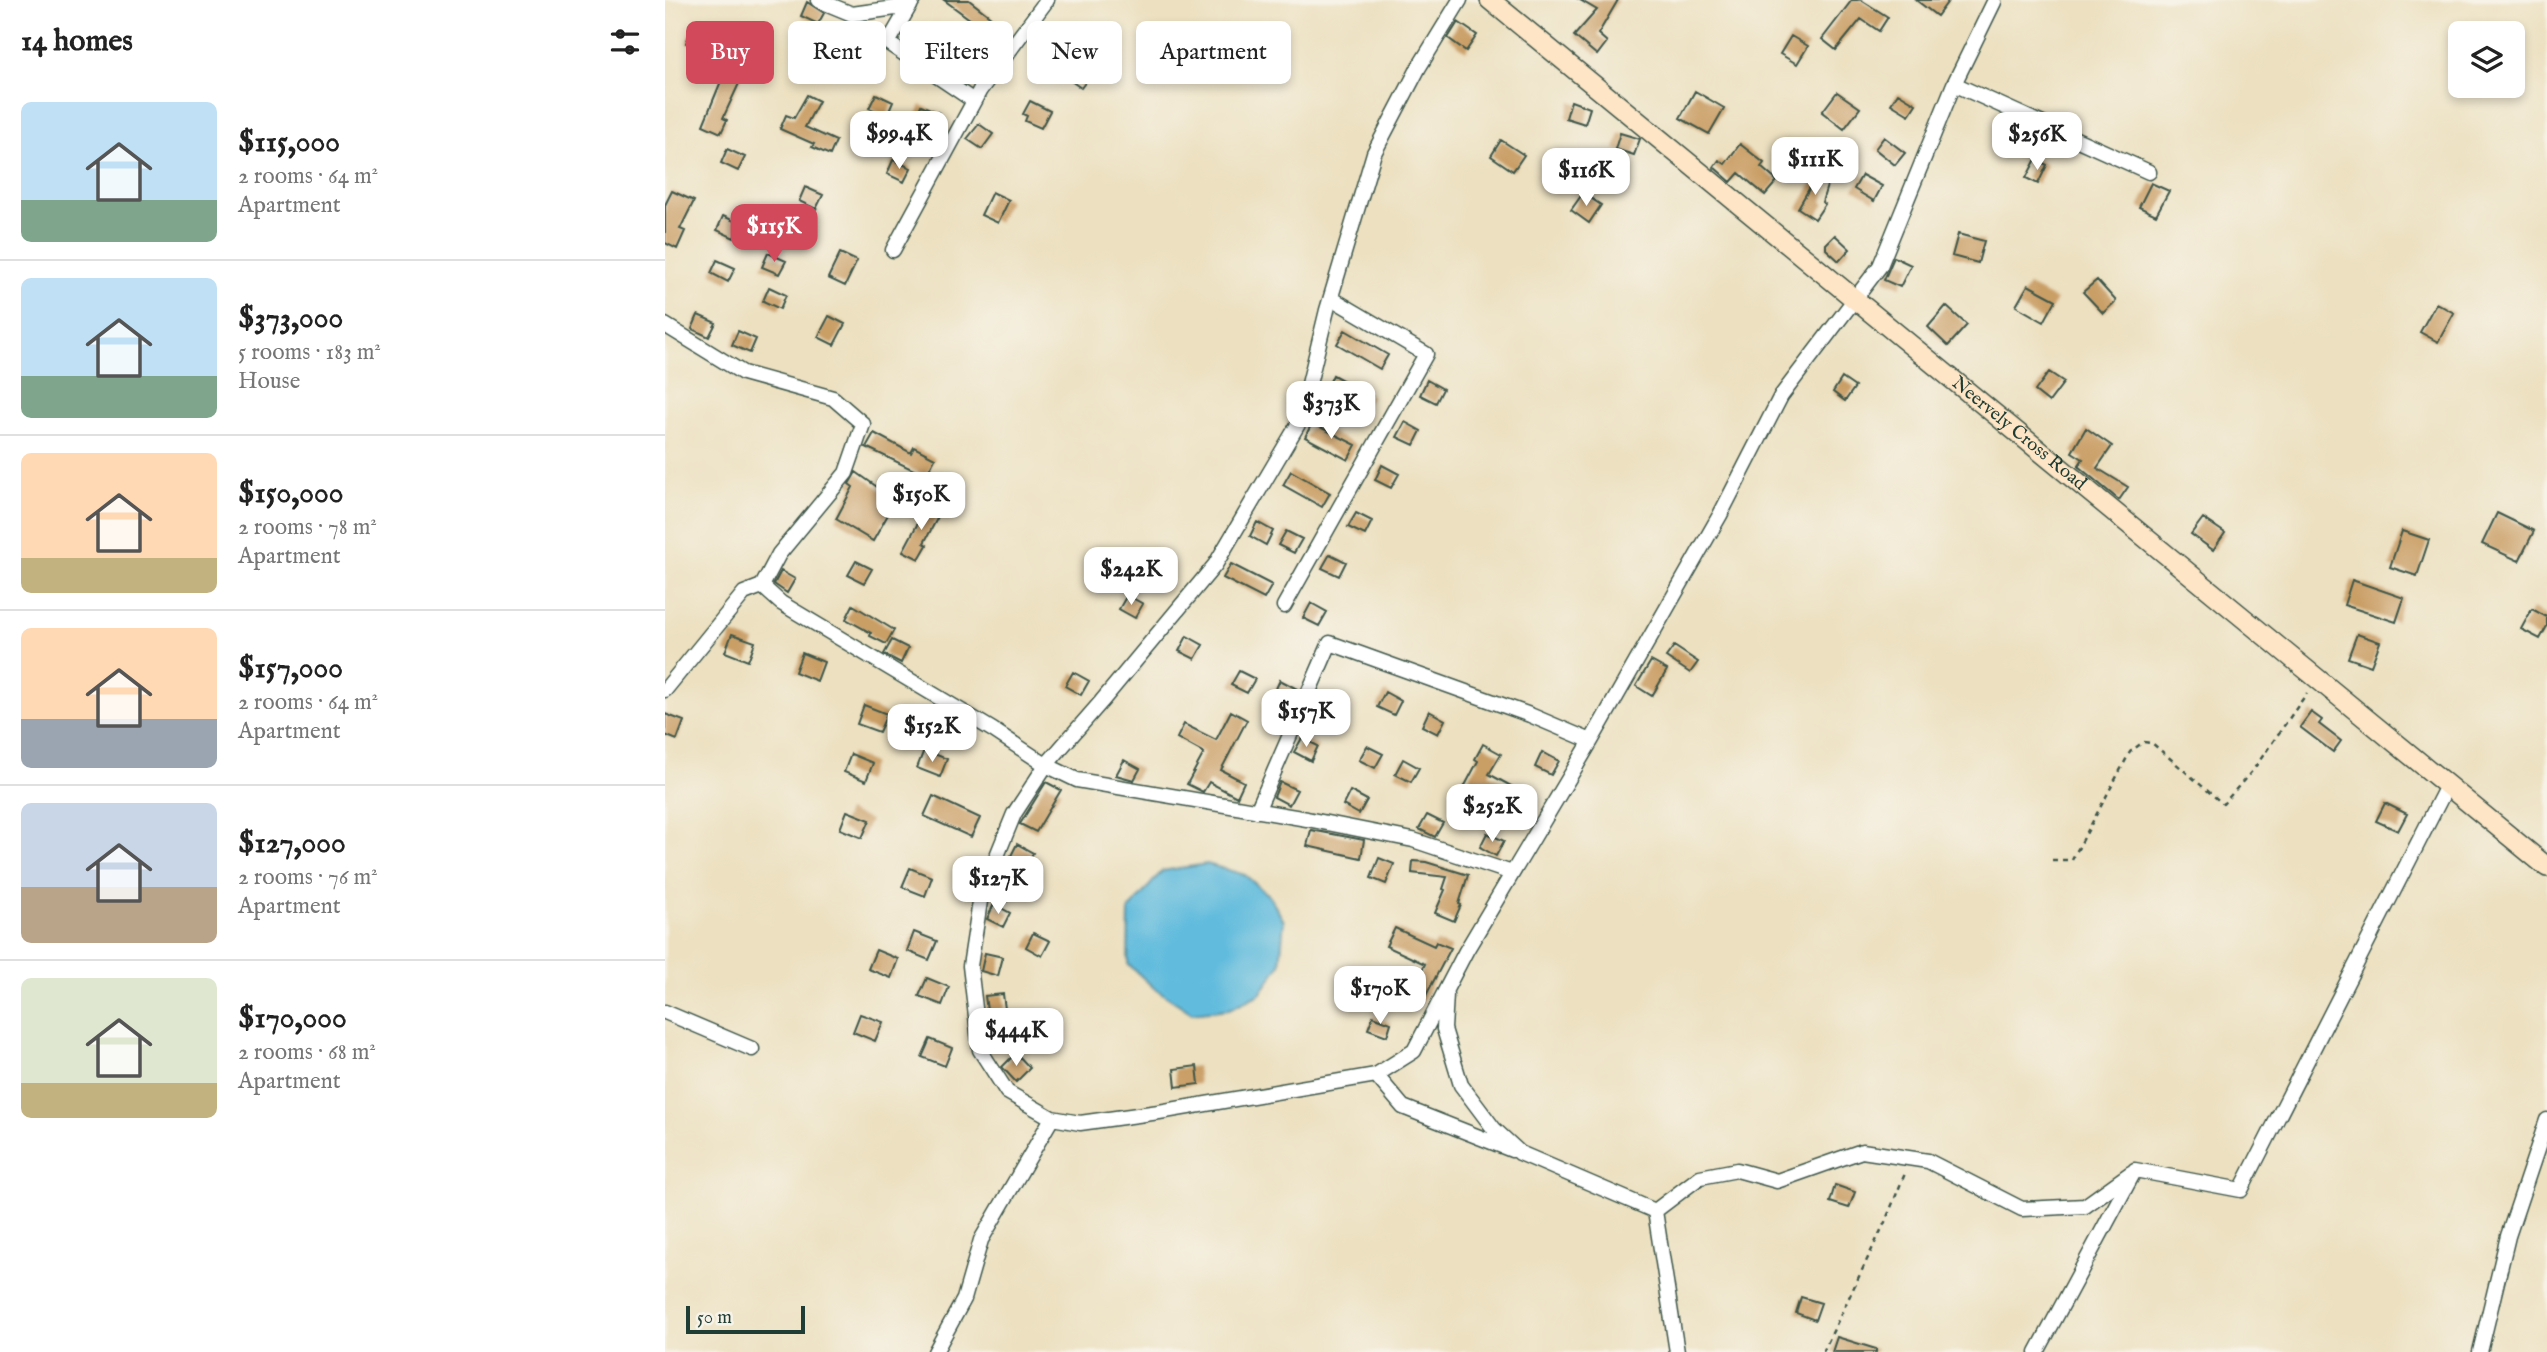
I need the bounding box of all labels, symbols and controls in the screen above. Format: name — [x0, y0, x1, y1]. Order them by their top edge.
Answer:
chip: Buy — [686, 21, 774, 84]
chip: Rent — [788, 21, 886, 84]
chip: Filters — [900, 21, 1013, 84]
chip: New — [1027, 21, 1122, 84]
chip: Apartment — [1136, 21, 1291, 84]
map controls — [2448, 21, 2525, 98]
button: layers — [2448, 21, 2525, 98]
text: 14 homes — [21, 23, 133, 61]
icon: filters — [606, 23, 644, 61]
pin: $99.4K — [842, 111, 956, 171]
pin: $256K — [1988, 113, 2086, 172]
text: $99.4K — [866, 119, 932, 148]
text: $256K — [2008, 120, 2066, 149]
text: $115,000 — [238, 124, 340, 162]
icon: home — [77, 130, 161, 214]
pin: $111K — [1766, 138, 1864, 197]
text: $111K — [1787, 145, 1843, 174]
pin: $116K — [1537, 148, 1635, 208]
text: $116K — [1558, 156, 1614, 185]
text: 2 rooms · 64 m² — [238, 162, 378, 191]
text: Apartment — [238, 191, 341, 220]
pin: $115K — [725, 204, 823, 264]
text: $115K — [747, 212, 801, 241]
text: $373,000 — [238, 300, 343, 338]
icon: home — [77, 306, 161, 390]
text: 5 rooms · 183 m² — [238, 338, 381, 367]
text: House — [238, 367, 300, 396]
street label: Neervely Cross Road — [1947, 371, 2092, 497]
pin: $373K — [1282, 382, 1380, 441]
text: $373K — [1302, 389, 1360, 418]
pin: $150K — [872, 472, 970, 532]
text: $150,000 — [238, 475, 343, 513]
text: $150K — [892, 480, 950, 509]
icon: home — [77, 481, 161, 565]
text: 2 rooms · 78 m² — [238, 513, 377, 542]
text: Apartment — [238, 542, 341, 571]
pin: $242K — [1082, 548, 1180, 607]
text: $242K — [1100, 555, 1162, 584]
text: $157,000 — [238, 650, 343, 688]
icon: home — [77, 656, 161, 740]
text: 2 rooms · 64 m² — [238, 688, 378, 717]
pin: $157K — [1257, 690, 1355, 749]
text: $157K — [1277, 697, 1335, 726]
pin: $152K — [883, 704, 981, 764]
text: $152K — [904, 712, 960, 741]
text: Apartment — [238, 717, 341, 746]
pin: $252K — [1443, 784, 1541, 844]
text: $252K — [1462, 792, 1522, 821]
text: $127,000 — [238, 825, 346, 863]
icon: home — [77, 831, 161, 915]
pin: $127K — [949, 856, 1047, 916]
text: 2 rooms · 76 m² — [238, 863, 378, 892]
text: $127K — [968, 864, 1028, 893]
text: Apartment — [238, 892, 341, 921]
pin: $170K — [1331, 967, 1429, 1026]
text: $170K — [1350, 974, 1410, 1003]
text: $170,000 — [238, 1000, 347, 1038]
icon: home — [77, 1006, 161, 1090]
pin: $444K — [967, 1009, 1065, 1068]
text: $444K — [984, 1016, 1048, 1045]
text: 2 rooms · 68 m² — [238, 1038, 376, 1067]
text: Apartment — [238, 1067, 341, 1096]
scale bar — [686, 1303, 805, 1335]
text: 50 m — [697, 1306, 732, 1330]

